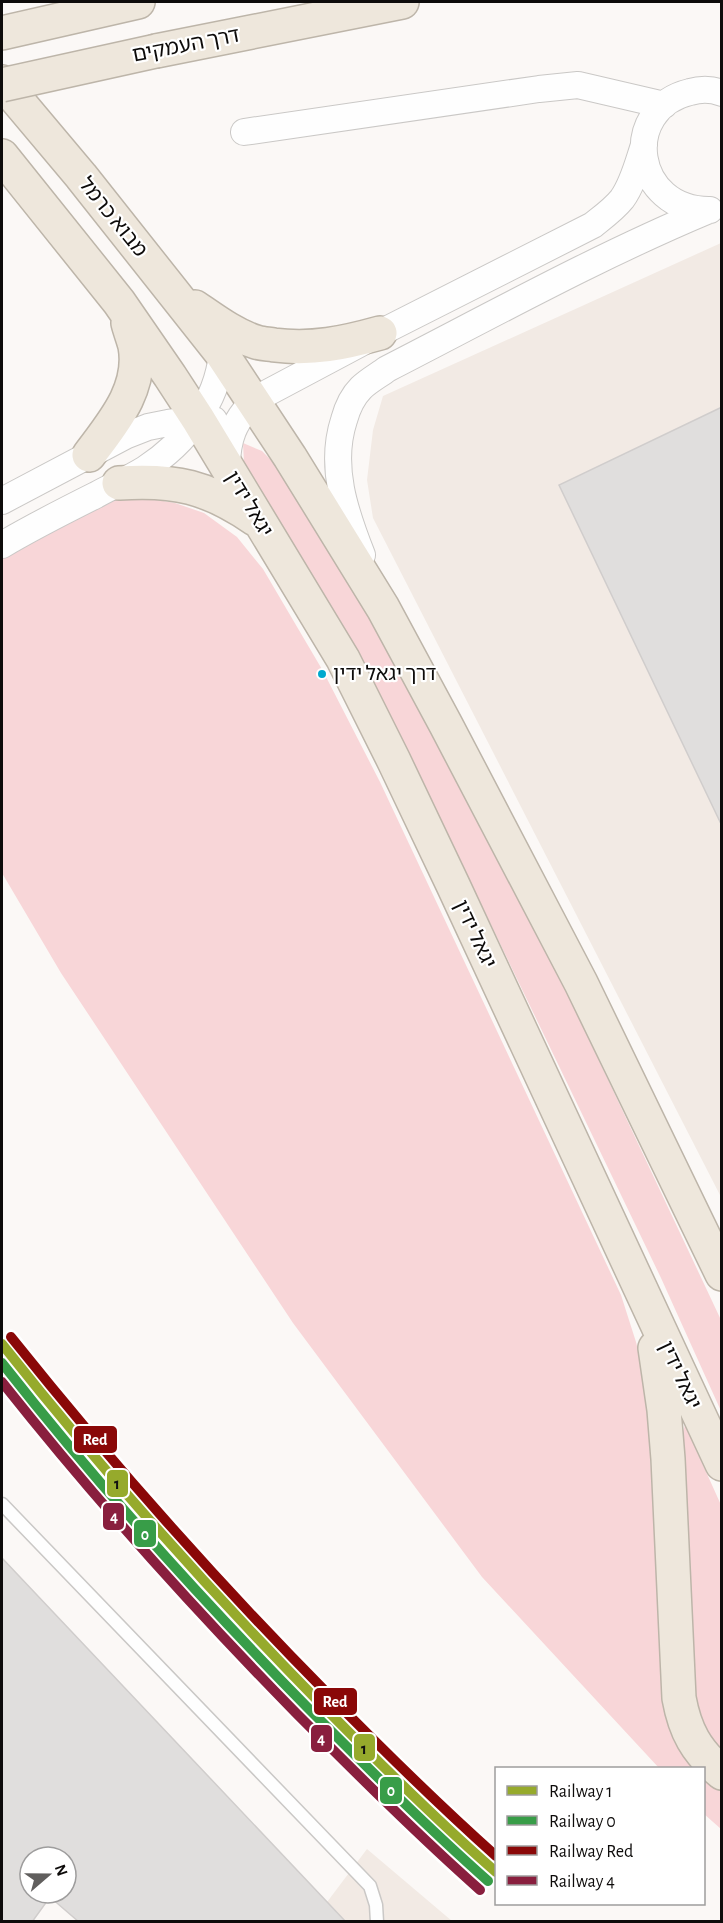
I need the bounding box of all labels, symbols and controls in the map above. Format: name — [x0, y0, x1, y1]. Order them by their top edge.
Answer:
street label: דרך העמקים — [131, 24, 241, 66]
street label: מבוא כרמל — [75, 173, 151, 261]
street label: יגאל ידין — [221, 468, 277, 540]
place label: דרך יגאל ידין — [333, 664, 436, 684]
marker: דרך יגאל ידין — [316, 668, 328, 680]
street label: יגאל ידין — [450, 897, 500, 971]
street label: יגאל ידין — [655, 1338, 705, 1412]
line badge: Red — [73, 1425, 118, 1454]
text: Red — [83, 1432, 108, 1448]
line badge: 1 — [106, 1469, 129, 1498]
text: 1 — [114, 1476, 120, 1492]
line badge: 4 — [102, 1502, 125, 1531]
text: 4 — [110, 1509, 118, 1525]
line badge: 0 — [133, 1519, 157, 1548]
text: 0 — [141, 1527, 149, 1543]
line badge: Red — [313, 1687, 358, 1716]
text: Red — [323, 1694, 348, 1710]
line badge: 4 — [310, 1724, 333, 1753]
text: 4 — [317, 1731, 325, 1747]
line badge: 1 — [353, 1733, 376, 1762]
text: 1 — [361, 1741, 367, 1757]
legend — [495, 1767, 705, 1905]
line badge: 0 — [379, 1776, 403, 1805]
text: 0 — [387, 1783, 395, 1799]
text: Railway 1 — [549, 1783, 613, 1801]
text: Railway 0 — [549, 1813, 616, 1831]
text: Railway Red — [549, 1843, 633, 1861]
north arrow — [18, 1845, 78, 1905]
text: N — [52, 1862, 71, 1878]
text: Railway 4 — [549, 1873, 615, 1891]

